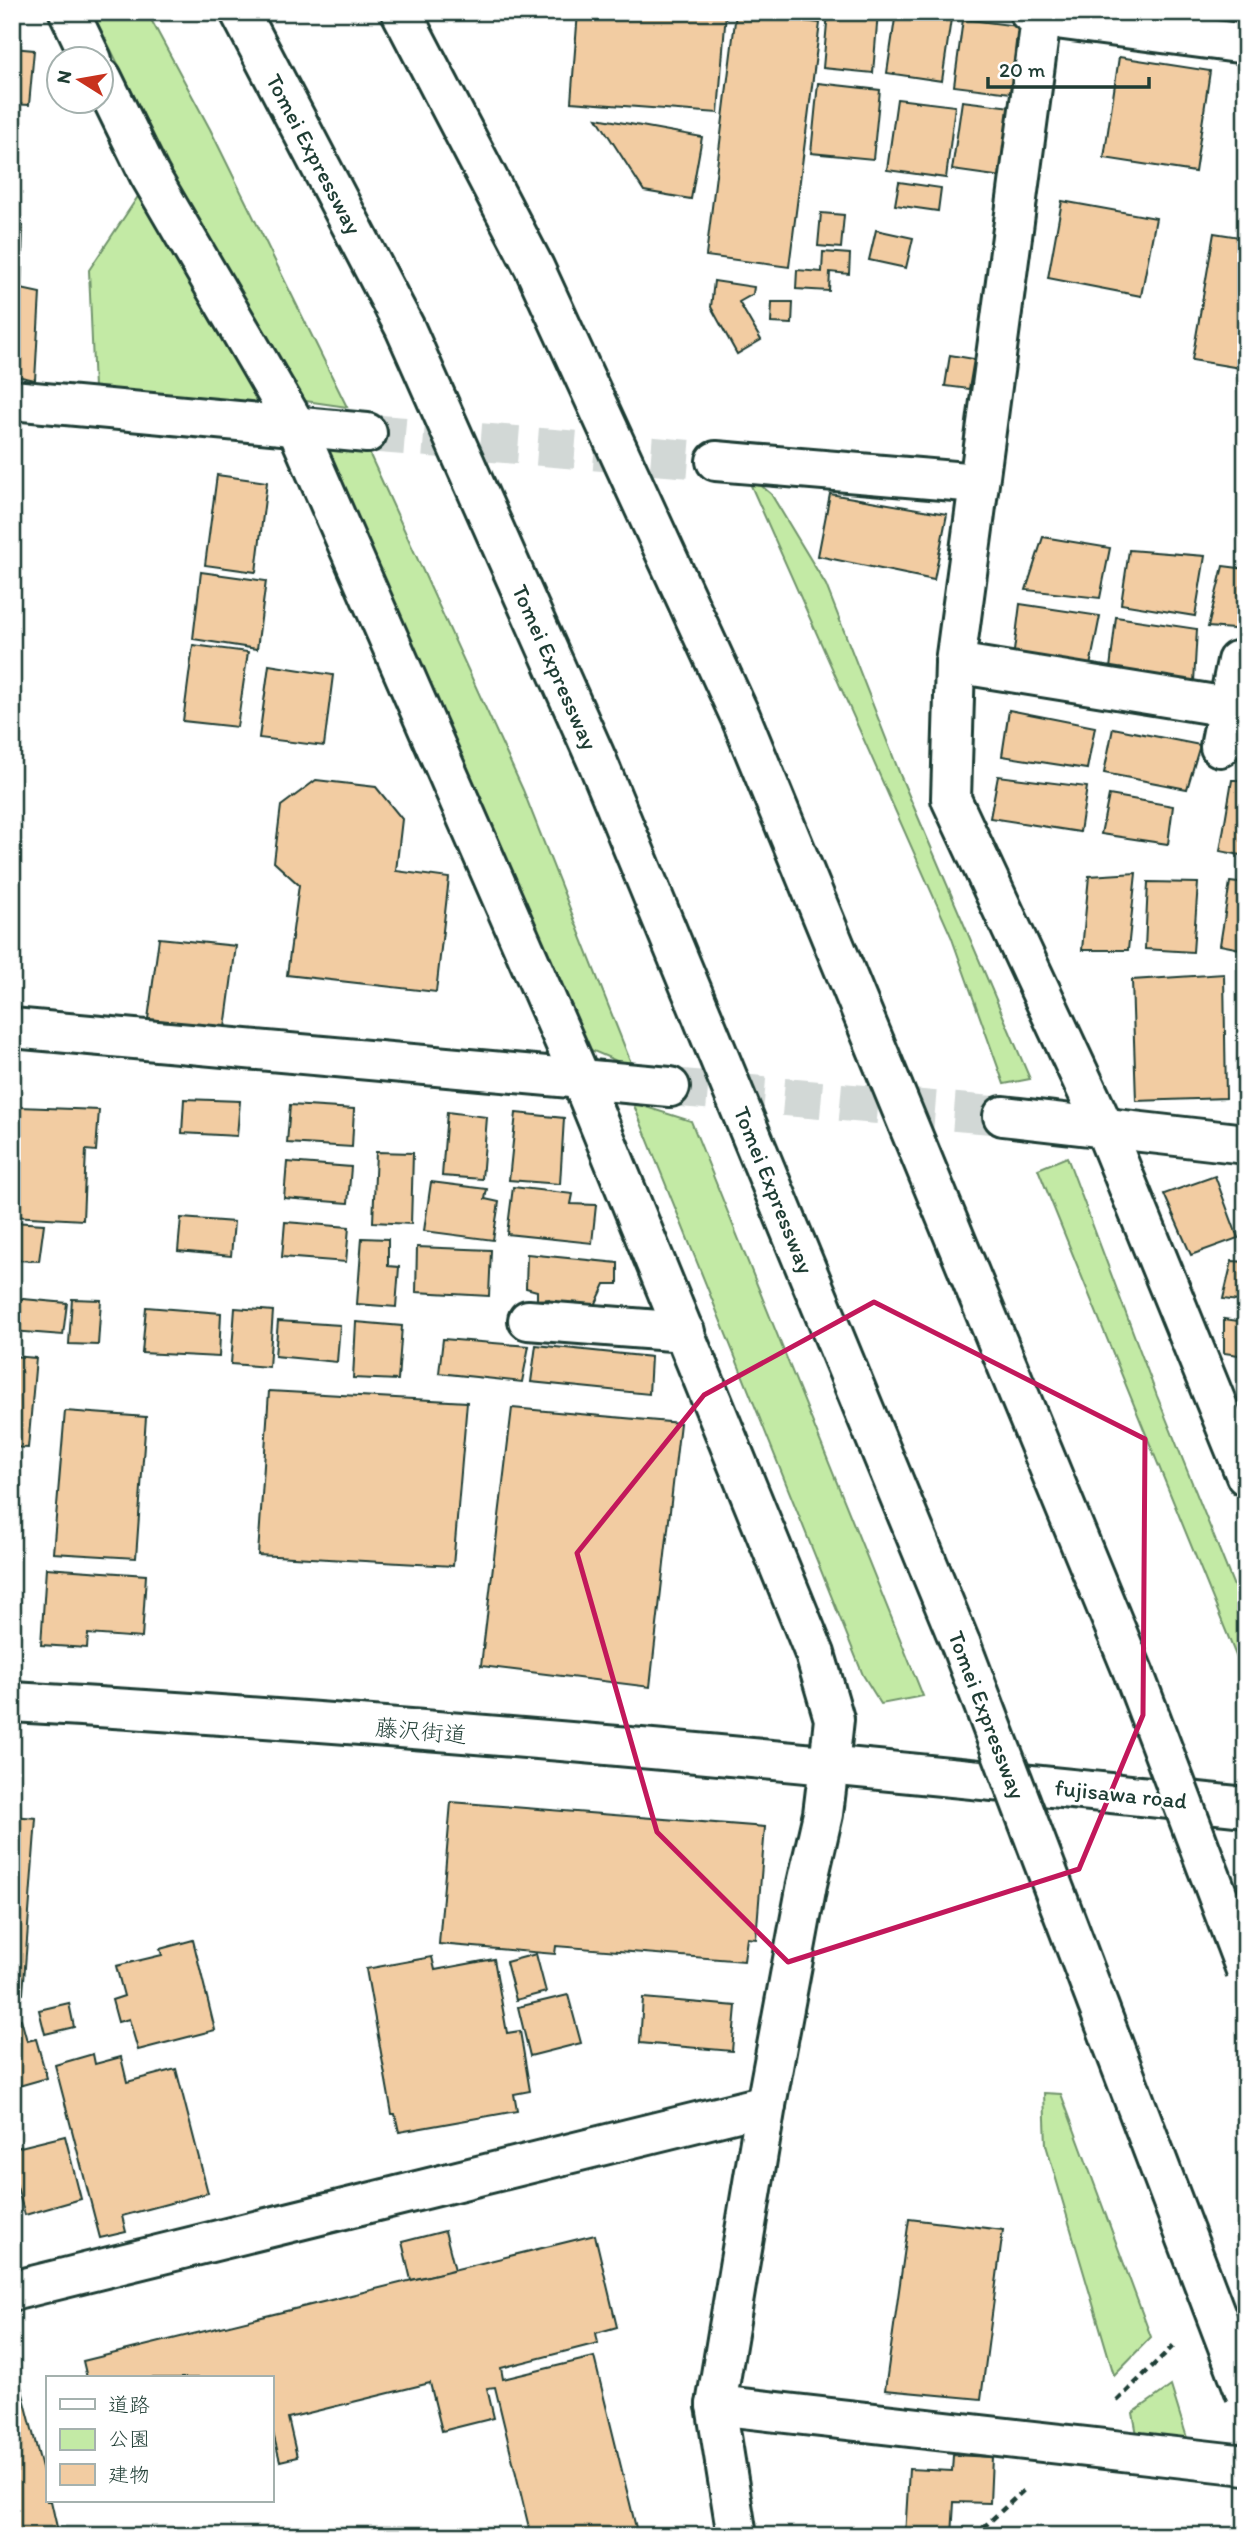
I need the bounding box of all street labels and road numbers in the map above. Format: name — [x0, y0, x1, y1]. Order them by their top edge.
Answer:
street label: Tomei Expressway — [260, 69, 368, 239]
street label: Tomei Expressway — [506, 580, 604, 754]
street label: Tomei Expressway — [728, 1102, 820, 1278]
street label: Tomei Expressway — [942, 1627, 1032, 1803]
street label: 藤沢街道 — [374, 1713, 468, 1749]
street label: fujisawa road — [1053, 1773, 1189, 1815]

